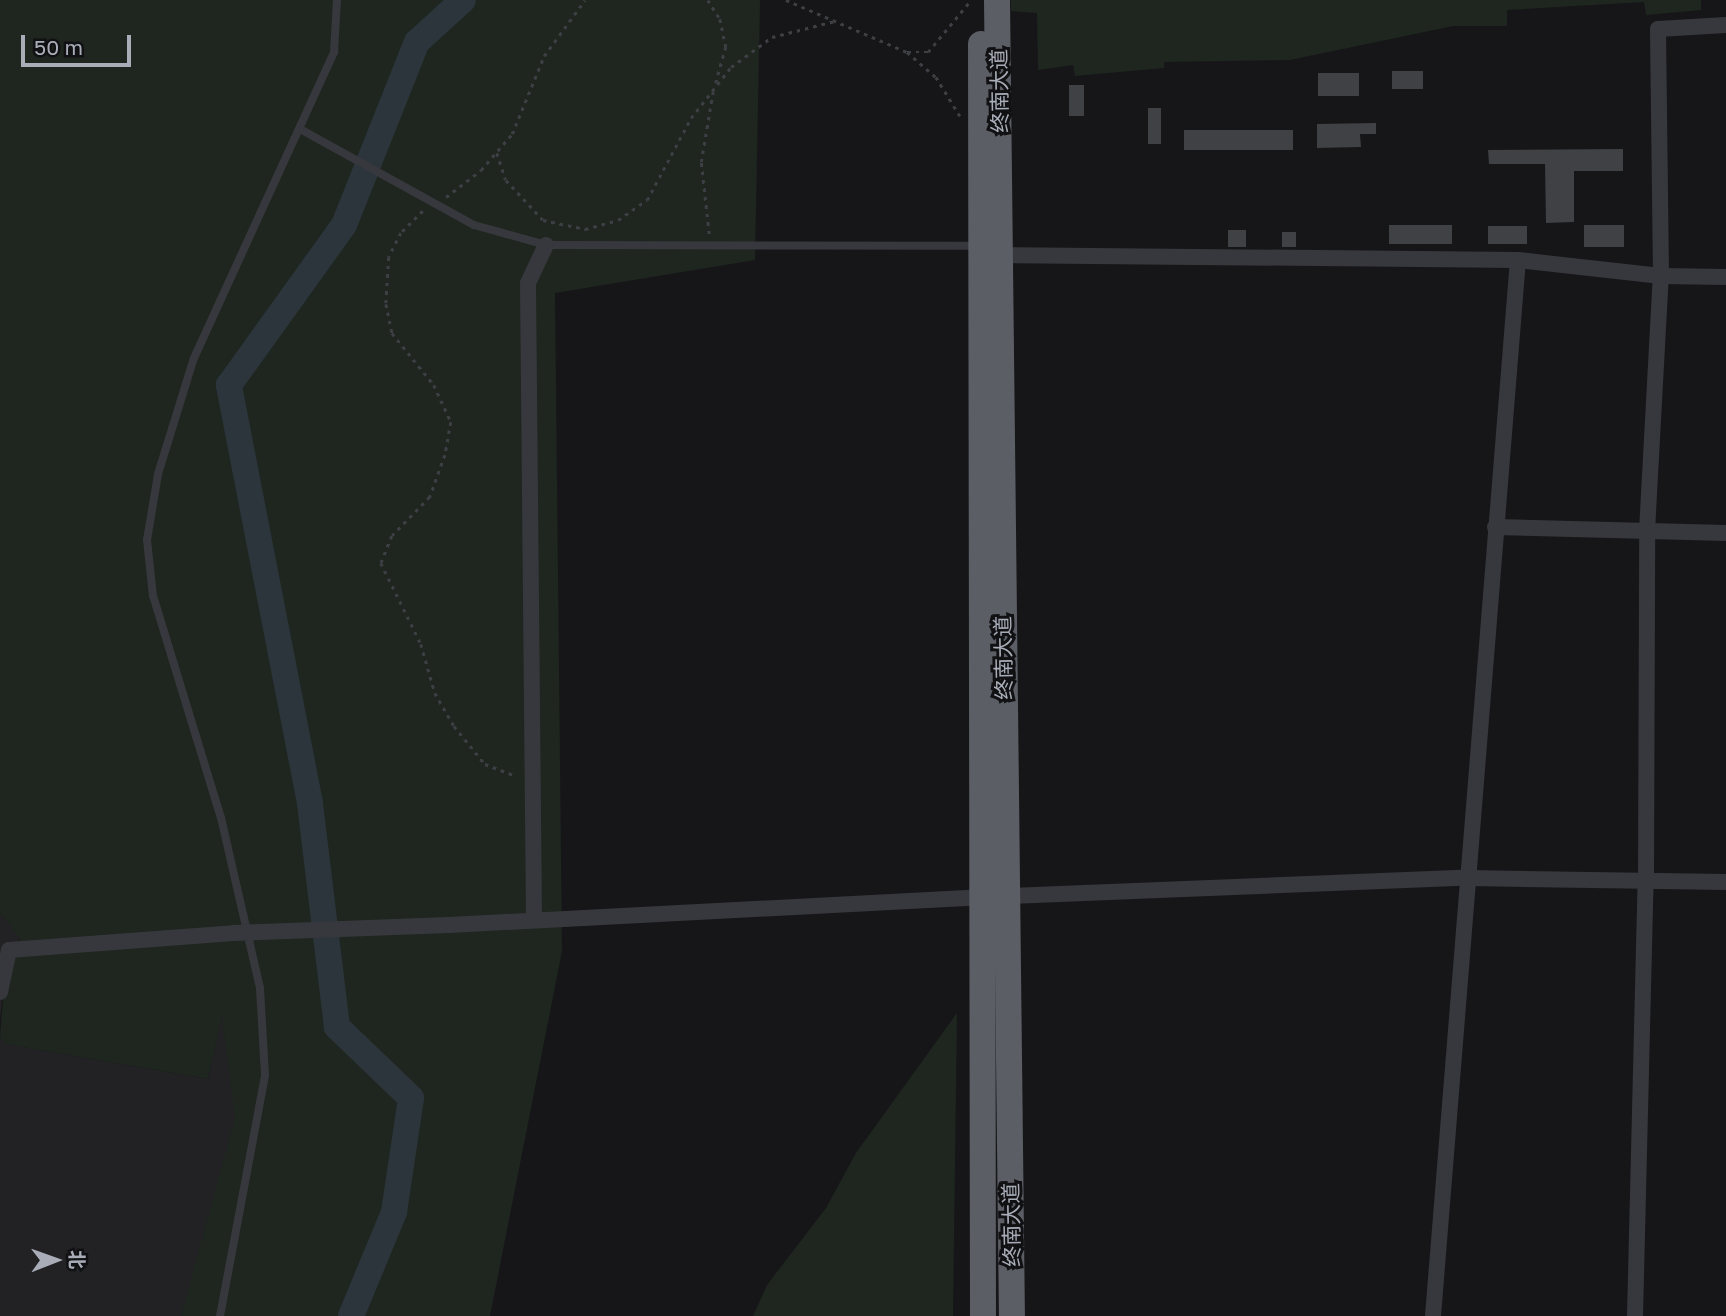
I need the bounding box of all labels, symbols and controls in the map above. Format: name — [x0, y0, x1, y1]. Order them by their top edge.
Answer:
scale bar — [24, 21, 135, 65]
text: 50 m — [34, 34, 83, 60]
street label: 终南大道 — [986, 49, 1012, 133]
street label: 终南大道 — [990, 616, 1016, 700]
street label: 终南大道 — [998, 1183, 1024, 1267]
north arrow — [21, 1225, 91, 1295]
text: 北 — [66, 1250, 89, 1269]

